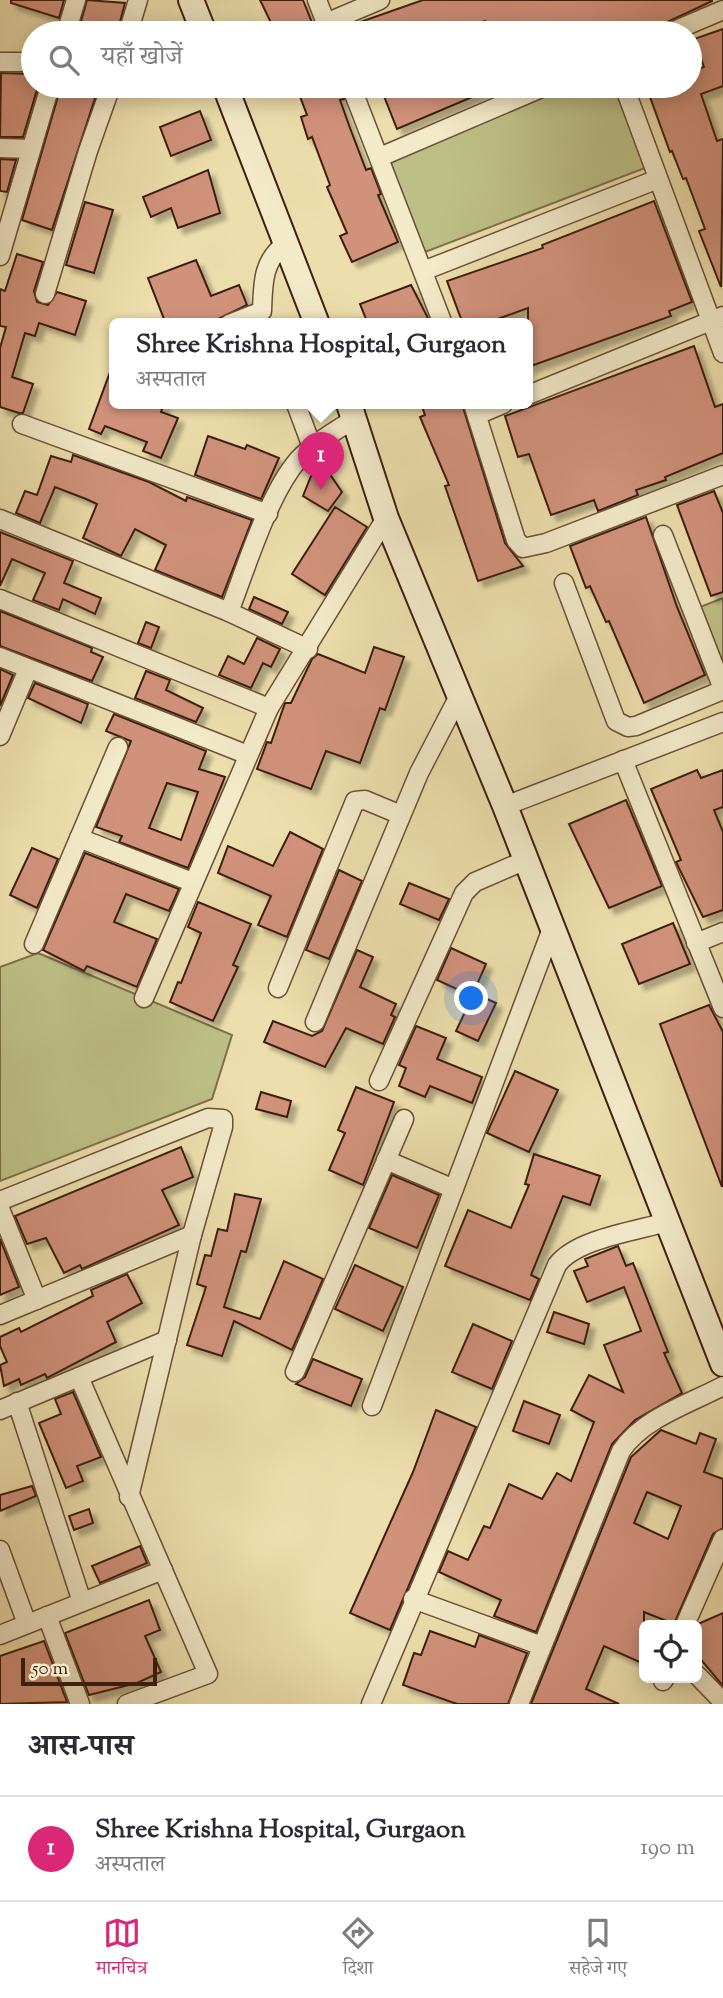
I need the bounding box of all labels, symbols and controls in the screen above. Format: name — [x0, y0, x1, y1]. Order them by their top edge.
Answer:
search box — [21, 21, 702, 98]
text: यहाँ खोजें — [101, 39, 183, 76]
icon: search — [45, 41, 83, 79]
popup — [109, 318, 533, 409]
text: Shree Krishna Hospital, Gurgaon — [136, 327, 506, 364]
text: अस्पताल — [136, 364, 206, 397]
pin: 1 — [298, 432, 344, 490]
your location — [454, 981, 488, 1015]
map controls — [639, 1620, 702, 1683]
button: locate — [639, 1620, 702, 1683]
scale bar — [21, 1655, 158, 1687]
text: 50 m — [32, 1656, 68, 1683]
text: आस-पास — [28, 1726, 134, 1769]
text: Shree Krishna Hospital, Gurgaon — [95, 1812, 466, 1849]
text: 1 — [47, 1832, 55, 1865]
text: 190 m — [640, 1832, 695, 1865]
text: अस्पताल — [95, 1849, 165, 1882]
tab: मानचित्र — [96, 1914, 147, 1986]
tab: दिशा — [339, 1914, 377, 1986]
tab: सहेजे गए — [569, 1914, 627, 1986]

